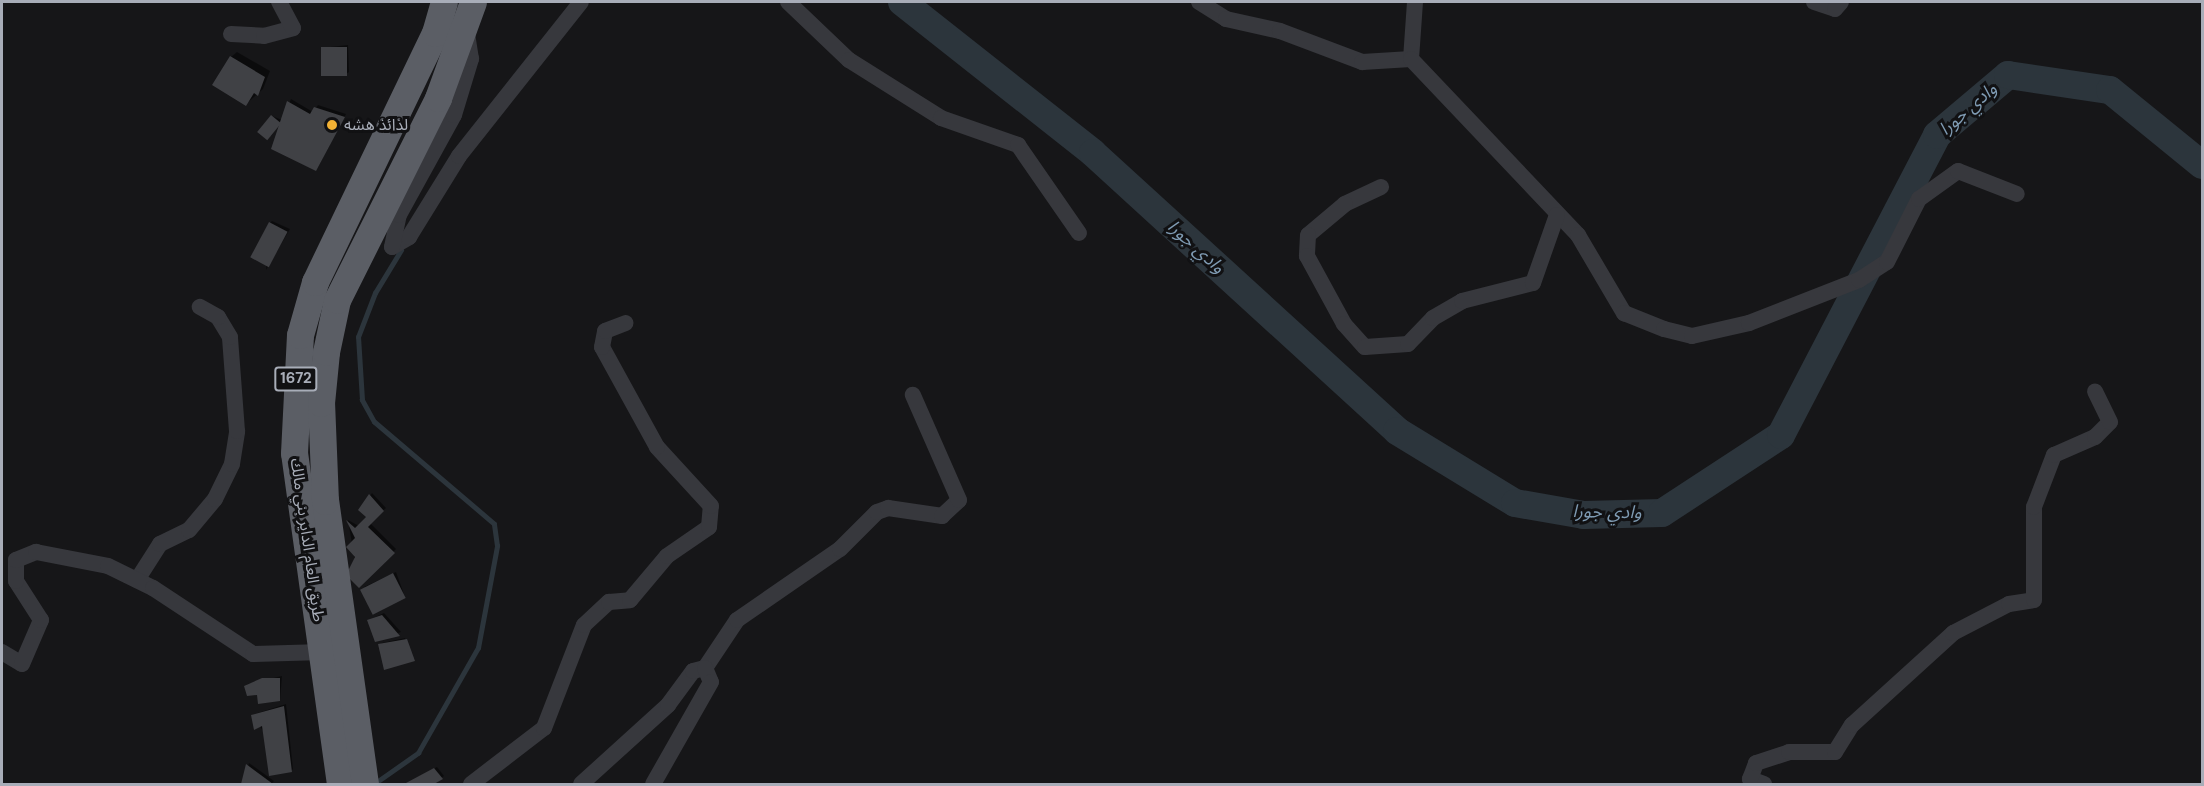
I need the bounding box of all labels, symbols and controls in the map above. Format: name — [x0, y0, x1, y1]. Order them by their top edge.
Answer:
water label: وادي جورا — [1935, 78, 2001, 140]
place label: لذائذ هشه — [344, 115, 408, 135]
marker: لذائذ هشه — [325, 118, 339, 132]
water label: وادي جورا — [1163, 216, 1229, 278]
road number: 1672 — [274, 367, 318, 391]
street label: طريق العام الداير بني مالك — [286, 457, 328, 623]
water label: وادي جورا — [1572, 501, 1642, 523]

